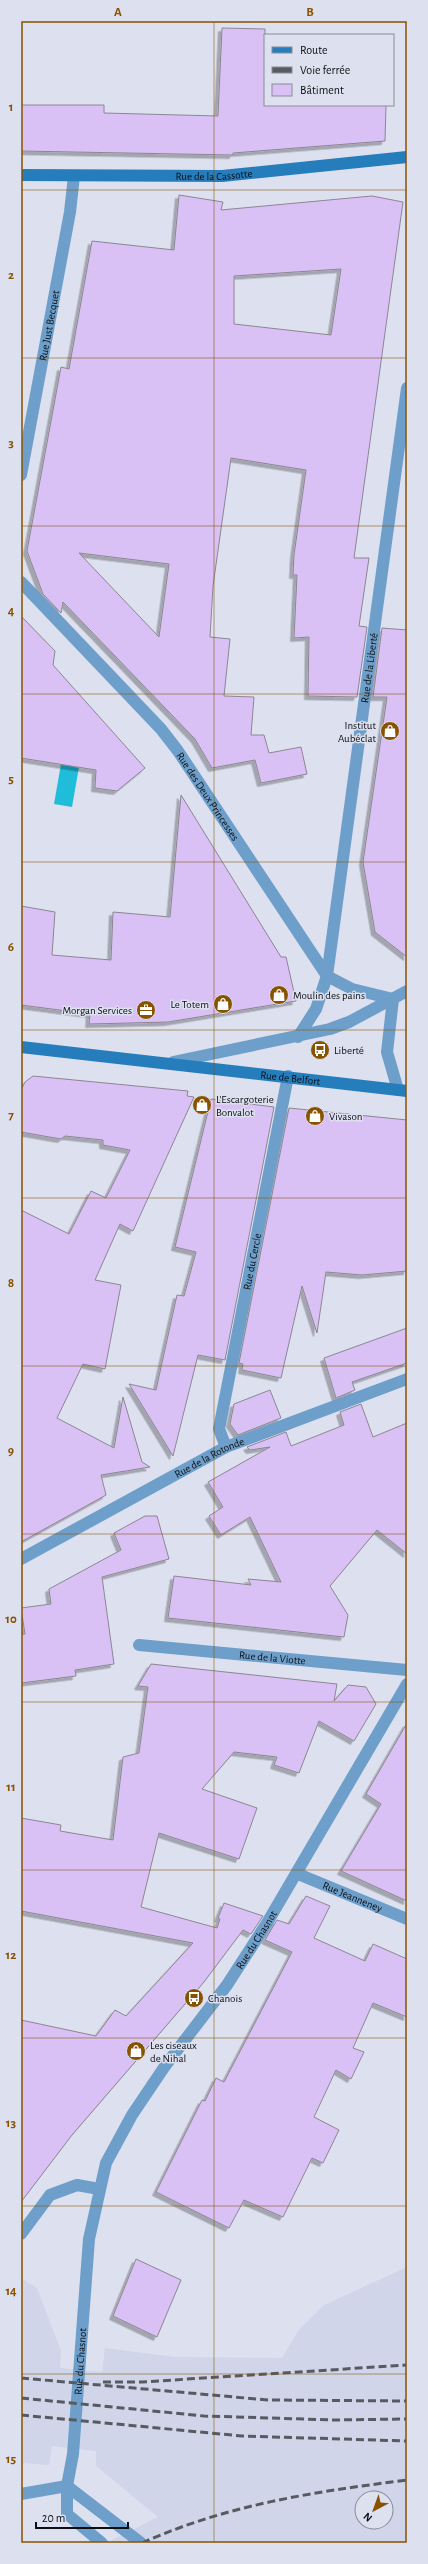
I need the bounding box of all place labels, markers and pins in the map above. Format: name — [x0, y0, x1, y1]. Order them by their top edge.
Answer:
place label: Institut Aubéclat — [338, 720, 376, 744]
shop icon: Institut Aubéclat — [379, 720, 401, 742]
shop icon: Moulin des pains — [268, 984, 290, 1006]
place label: Moulin des pains — [293, 990, 365, 1001]
shop icon: Le Totem — [212, 993, 234, 1015]
office icon: Morgan Services — [135, 999, 157, 1021]
place label: Le Totem — [170, 999, 209, 1010]
place label: Morgan Services — [63, 1005, 132, 1016]
bus stop icon: Liberté — [309, 1039, 331, 1061]
place label: Liberté — [334, 1045, 364, 1056]
shop icon: L’Escargoterie Bonvalot — [191, 1094, 213, 1116]
place label: L’Escargoterie Bonvalot — [216, 1094, 274, 1118]
shop icon: Vivason — [304, 1105, 326, 1127]
place label: Vivason — [329, 1111, 362, 1122]
bus stop icon: Chanois — [183, 1987, 205, 2009]
place label: Chanois — [208, 1993, 242, 2004]
shop icon: Les ciseaux de Nihal — [125, 2040, 147, 2062]
place label: Les ciseaux de Nihal — [150, 2040, 197, 2064]

